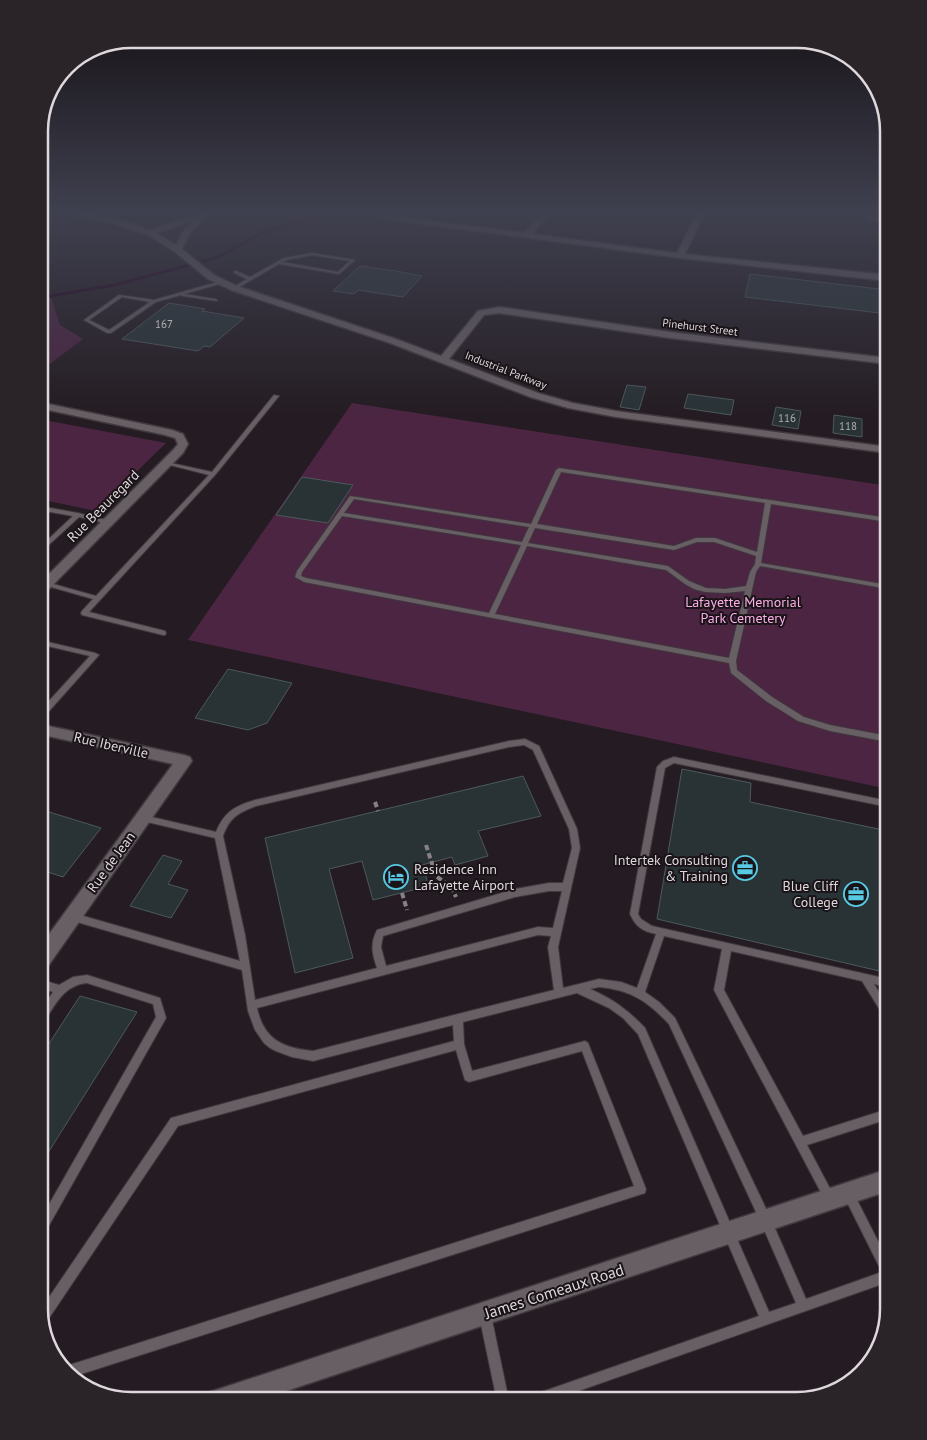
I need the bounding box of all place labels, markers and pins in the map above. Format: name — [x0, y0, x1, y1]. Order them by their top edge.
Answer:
place label: Intertek Consulting & Training — [614, 851, 728, 885]
office icon: Intertek Consulting & Training — [732, 855, 758, 881]
place label: Residence Inn Lafayette Airport — [414, 860, 514, 894]
hotel icon: Residence Inn Lafayette Airport — [383, 864, 409, 890]
place label: Blue Cliff College — [783, 877, 839, 911]
office icon: Blue Cliff College — [843, 881, 869, 907]

